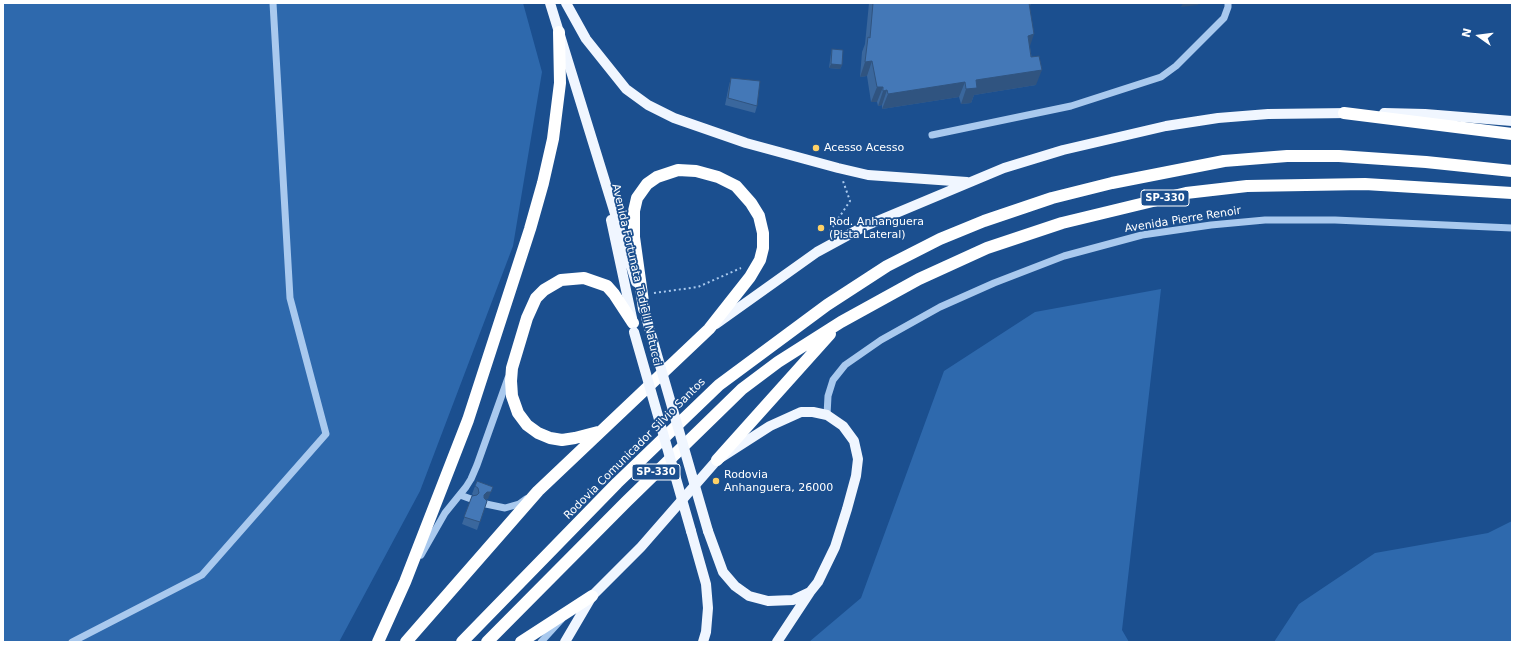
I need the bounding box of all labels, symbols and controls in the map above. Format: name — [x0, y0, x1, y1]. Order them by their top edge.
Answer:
north arrow — [1459, 16, 1499, 56]
text: N — [1459, 27, 1474, 39]
place label: Acesso Acesso — [824, 141, 904, 155]
marker: Acesso Acesso — [811, 143, 821, 153]
street label: Avenida Fortunata Tadielli Natucci — [609, 183, 663, 367]
road number: SP-330 — [1141, 190, 1189, 206]
street label: Avenida Pierre Renoir — [1124, 204, 1242, 236]
place label: Rod. Anhanguera (Pista Lateral) — [829, 215, 924, 241]
marker: Rod. Anhanguera (Pista Lateral) — [816, 223, 826, 233]
street label: Rodovia Comunicador Silvio Santos — [562, 376, 708, 522]
road number: SP-330 — [632, 464, 680, 480]
place label: Rodovia Anhanguera, 26000 — [724, 468, 833, 494]
marker: Rodovia Anhanguera, 26000 — [711, 476, 721, 486]

